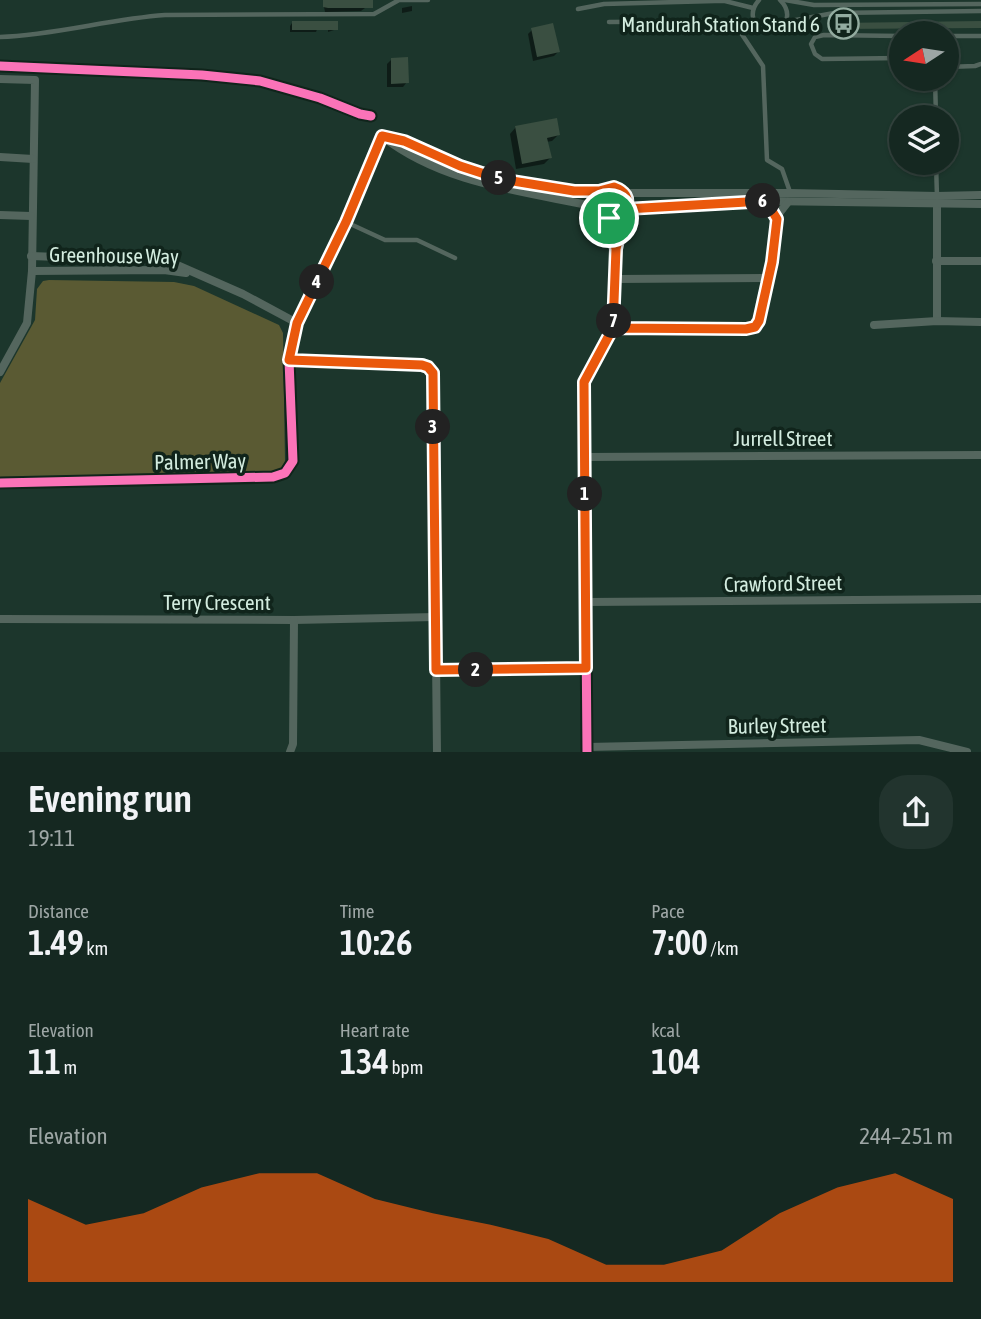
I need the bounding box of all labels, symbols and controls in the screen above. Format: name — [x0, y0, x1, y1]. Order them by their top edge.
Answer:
bus stop icon: Mandurah Station Stand 6 — [826, 7, 860, 41]
place label: Mandurah Station Stand 6 — [621, 12, 820, 36]
north arrow — [889, 21, 959, 91]
map controls — [889, 21, 959, 175]
button: layers — [889, 105, 959, 175]
pin: 5 — [482, 160, 516, 196]
text: 5 — [494, 166, 503, 188]
pin: 6 — [746, 184, 780, 218]
pin — [579, 188, 639, 248]
text: 6 — [758, 189, 767, 211]
icon: arrive — [590, 199, 628, 237]
street label: Greenhouse Way — [49, 242, 179, 268]
pin: 4 — [300, 264, 334, 300]
text: 4 — [312, 270, 321, 292]
pin: 7 — [596, 304, 632, 338]
text: 7 — [609, 309, 618, 331]
pin: 3 — [416, 410, 450, 444]
text: 3 — [428, 415, 437, 437]
street label: Jurrell Street — [734, 426, 832, 450]
street label: Palmer Way — [154, 448, 247, 474]
pin: 1 — [568, 476, 602, 512]
text: 1 — [580, 482, 589, 504]
street label: Crawford Street — [724, 570, 842, 596]
street label: Terry Crescent — [163, 590, 271, 614]
pin: 2 — [458, 652, 494, 688]
text: 2 — [471, 658, 480, 680]
street label: Burley Street — [728, 712, 826, 738]
button: share — [879, 775, 953, 849]
text: Evening run — [28, 777, 192, 820]
text: 19:11 — [28, 825, 75, 851]
text: Distance — [28, 900, 89, 922]
text: Time — [340, 900, 374, 922]
text: Pace — [651, 900, 685, 922]
text: 1.49 — [28, 922, 84, 962]
text: 10:26 — [340, 922, 412, 962]
text: 7:00 — [651, 922, 708, 962]
text: km — [84, 937, 108, 959]
text: /km — [708, 937, 739, 959]
text: Elevation — [28, 1019, 94, 1041]
text: Heart rate — [340, 1019, 410, 1041]
text: kcal — [651, 1019, 680, 1041]
text: 11 — [28, 1041, 61, 1081]
text: 134 — [340, 1041, 389, 1081]
text: 104 — [651, 1041, 701, 1081]
text: m — [61, 1056, 77, 1078]
text: bpm — [389, 1056, 423, 1078]
text: Elevation — [28, 1123, 108, 1149]
text: 244–251 m — [859, 1123, 953, 1149]

